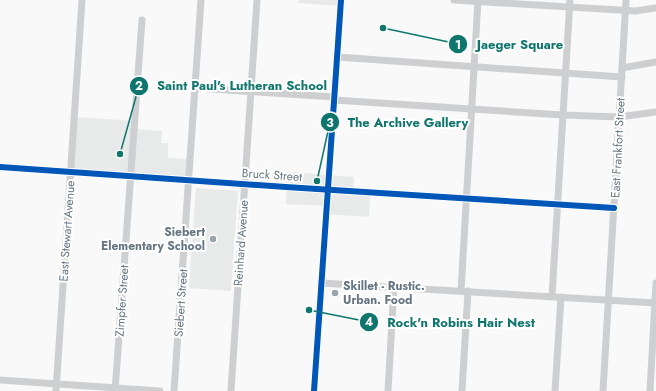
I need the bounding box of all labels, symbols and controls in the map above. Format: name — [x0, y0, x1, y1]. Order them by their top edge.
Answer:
callout: Jaeger Square — [448, 32, 571, 57]
text: Jaeger Square — [474, 35, 564, 54]
text: 1 — [455, 36, 461, 54]
callout: Saint Paul's Lutheran School — [129, 73, 335, 98]
text: Saint Paul's Lutheran School — [157, 76, 327, 95]
text: 2 — [135, 77, 143, 95]
street label: East Frankfort Street — [606, 97, 630, 198]
callout: The Archive Gallery — [320, 110, 477, 135]
text: The Archive Gallery — [348, 113, 469, 132]
text: 3 — [326, 114, 334, 132]
street label: Bruck Street — [241, 164, 303, 186]
street label: East Stewart Avenue — [54, 180, 80, 282]
street label: Reinhard Avenue — [229, 199, 253, 287]
place label: Siebert Elementary School — [101, 223, 205, 255]
marker: Siebert Elementary School — [208, 234, 218, 244]
street label: Zimpfer Street — [111, 264, 133, 337]
street label: Siebert Street — [170, 268, 192, 338]
place label: Skillet - Rustic. Urban. Food — [343, 277, 425, 309]
marker: Skillet - Rustic. Urban. Food — [330, 288, 340, 298]
callout: Rock'n Robins Hair Nest — [359, 310, 543, 335]
text: 4 — [365, 313, 373, 331]
text: Rock'n Robins Hair Nest — [387, 313, 536, 332]

